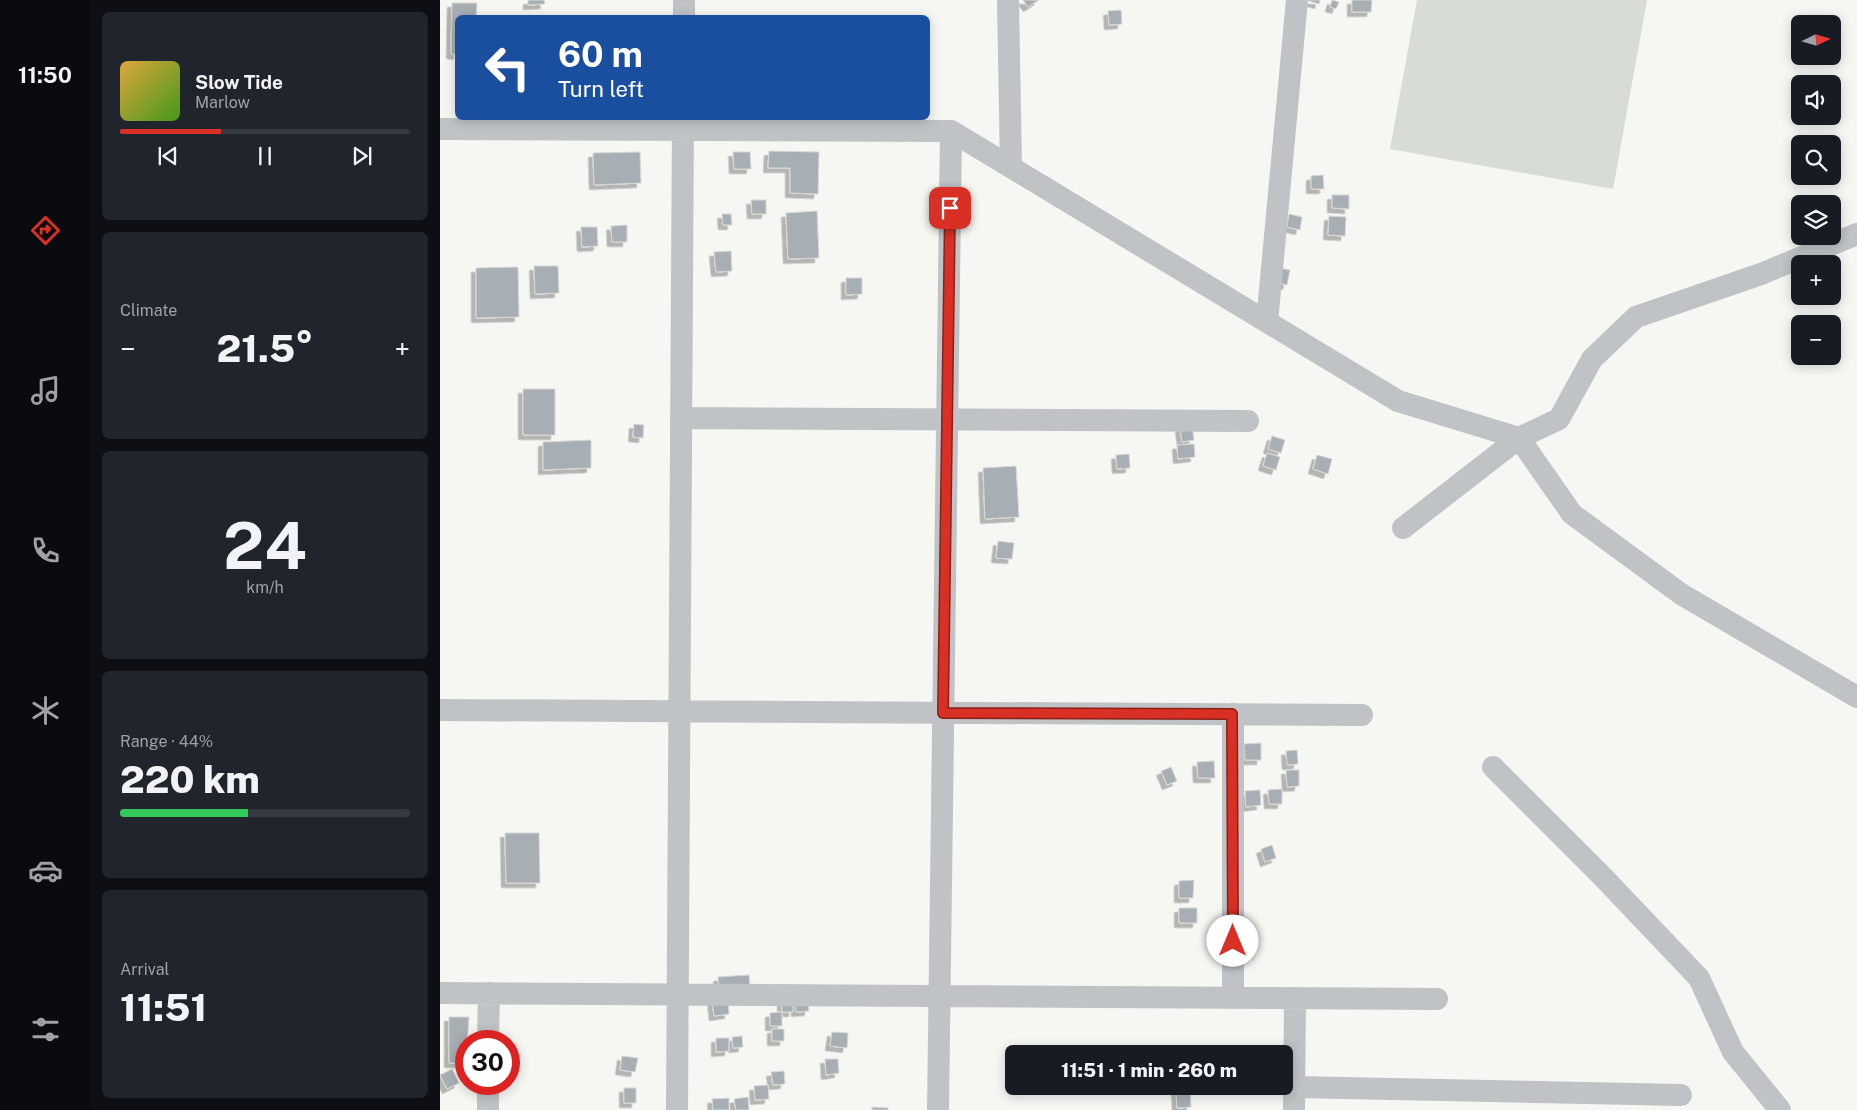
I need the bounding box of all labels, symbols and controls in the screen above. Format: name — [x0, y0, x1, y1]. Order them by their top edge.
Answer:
north arrow — [1791, 15, 1841, 65]
map controls — [1791, 15, 1841, 365]
text: 60 m — [558, 34, 643, 75]
icon: left — [475, 35, 540, 100]
text: 11:50 — [18, 62, 72, 88]
text: Slow Tide — [195, 71, 283, 93]
button: sound — [1791, 75, 1841, 125]
text: Turn left — [558, 76, 644, 102]
text: Marlow — [195, 93, 250, 112]
button: search — [1791, 135, 1841, 185]
icon: previous — [154, 142, 182, 170]
icon: pause — [251, 142, 279, 170]
icon: next — [348, 142, 376, 170]
pin — [929, 187, 971, 229]
icon: arrive — [936, 194, 964, 222]
button: layers — [1791, 195, 1841, 245]
icon: directions — [28, 213, 63, 248]
button: + — [1791, 255, 1841, 305]
text: Climate — [120, 301, 177, 320]
button: − — [1791, 315, 1841, 365]
text: 21.5° — [217, 326, 313, 371]
text: − — [120, 332, 136, 365]
text: + — [394, 332, 410, 365]
icon: music — [28, 373, 63, 408]
text: 24 — [223, 507, 307, 584]
icon: phone — [28, 533, 63, 568]
text: km/h — [246, 578, 284, 597]
icon: climate — [28, 693, 63, 728]
text: Range · 44% — [120, 732, 213, 751]
text: 220 km — [120, 757, 260, 802]
icon: car — [28, 853, 63, 888]
position arrow — [1206, 914, 1258, 966]
text: Arrival — [120, 960, 169, 979]
text: 11:51 — [120, 985, 207, 1030]
icon: filters — [28, 1012, 63, 1047]
speed limit sign: 30 — [455, 1030, 520, 1095]
text: 11:51 · 1 min · 260 m — [1061, 1059, 1237, 1081]

